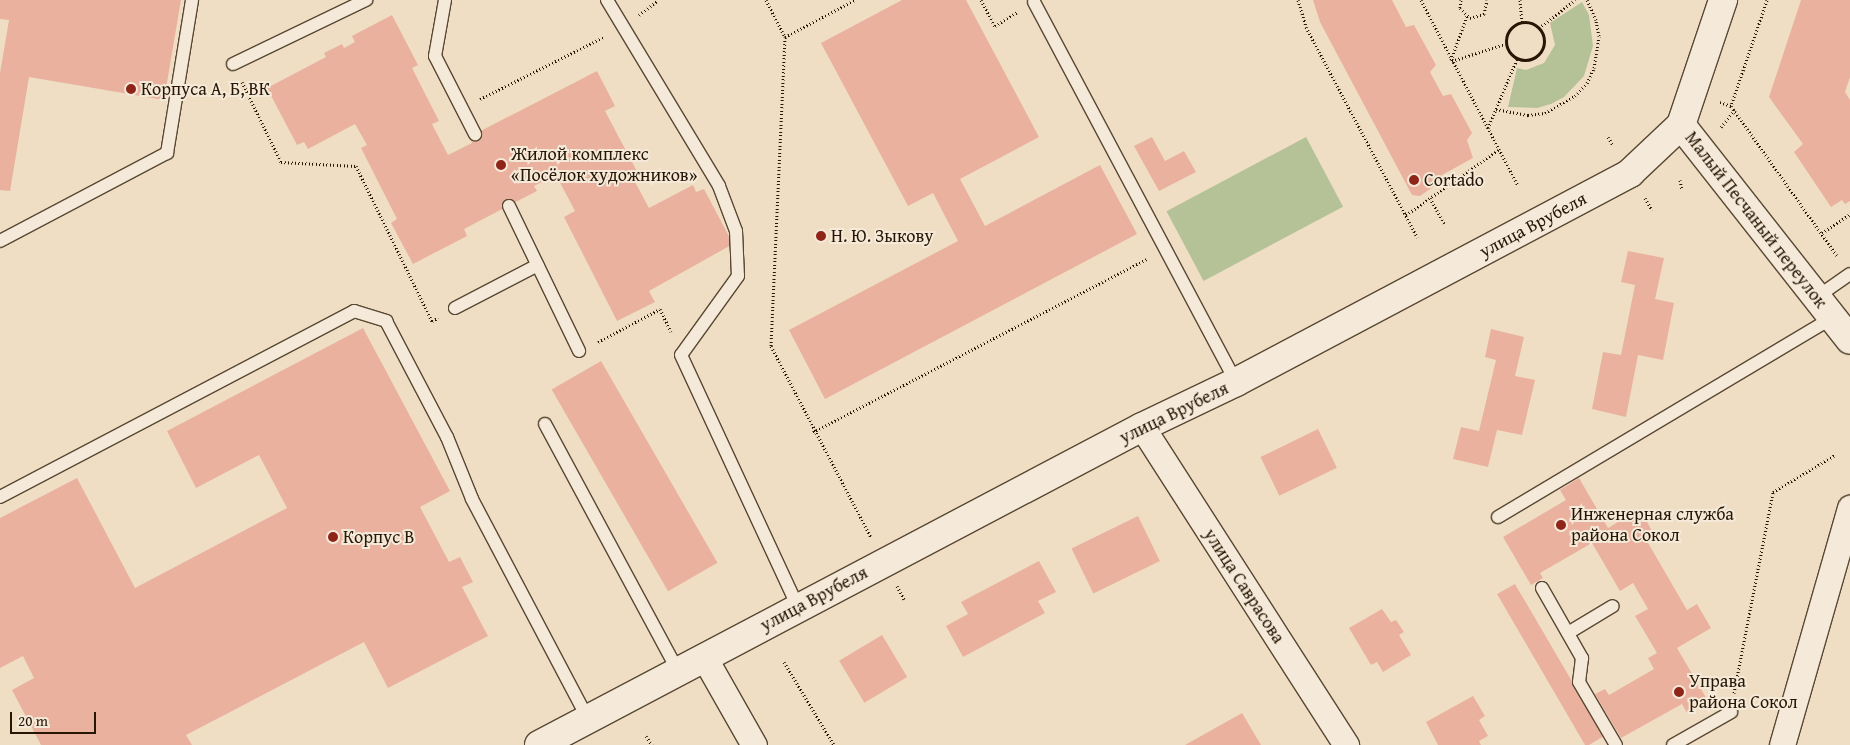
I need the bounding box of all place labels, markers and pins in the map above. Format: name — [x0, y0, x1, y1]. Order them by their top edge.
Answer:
place label: Корпуса А, Б, ВК — [141, 78, 270, 100]
marker: Корпуса А, Б, ВК — [125, 83, 137, 95]
place label: Жилой комплекс «Посёлок художников» — [511, 144, 698, 186]
marker: Жилой комплекс «Посёлок художников» — [495, 159, 507, 171]
place label: Cortado — [1424, 169, 1484, 191]
marker: Cortado — [1408, 174, 1420, 186]
place label: Н. Ю. Зыкову — [831, 225, 933, 247]
marker: Н. Ю. Зыкову — [815, 230, 827, 242]
place label: Инженерная служба района Сокол — [1571, 504, 1734, 546]
marker: Инженерная служба района Сокол — [1555, 519, 1567, 531]
place label: Корпус В — [343, 526, 414, 548]
marker: Корпус В — [327, 531, 339, 543]
place label: Управа района Сокол — [1689, 671, 1798, 714]
marker: Управа района Сокол — [1673, 686, 1685, 698]

